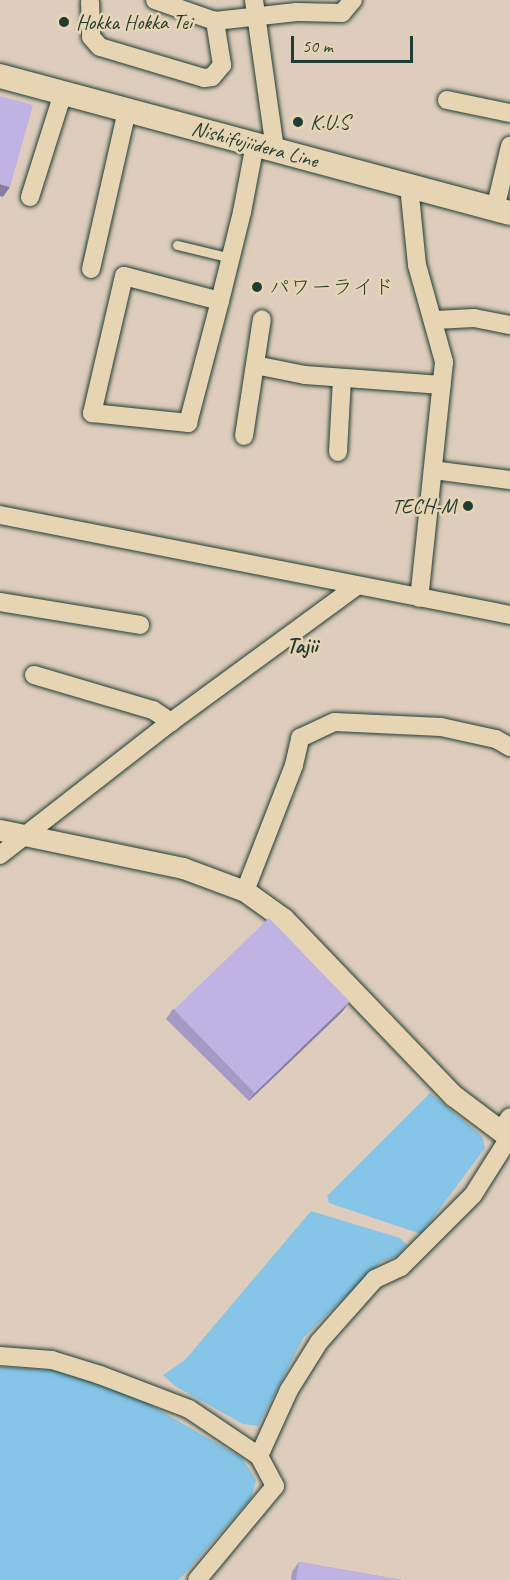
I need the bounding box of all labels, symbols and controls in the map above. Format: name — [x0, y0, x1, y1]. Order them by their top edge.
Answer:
place label: Hokka Hokka Tei — [76, 9, 191, 35]
marker: Hokka Hokka Tei — [57, 15, 71, 29]
scale bar — [294, 24, 416, 62]
text: 50 m — [302, 35, 333, 57]
place label: K.U.S — [310, 109, 349, 135]
street label: Nishifujiidera Line — [189, 115, 321, 173]
marker: K.U.S — [291, 115, 305, 129]
place label: パワーライド — [269, 274, 395, 300]
marker: パワーライド — [250, 280, 264, 294]
place label: TECH-M — [392, 493, 456, 519]
marker: TECH-M — [461, 499, 475, 513]
district label: Tajii — [286, 634, 318, 660]

